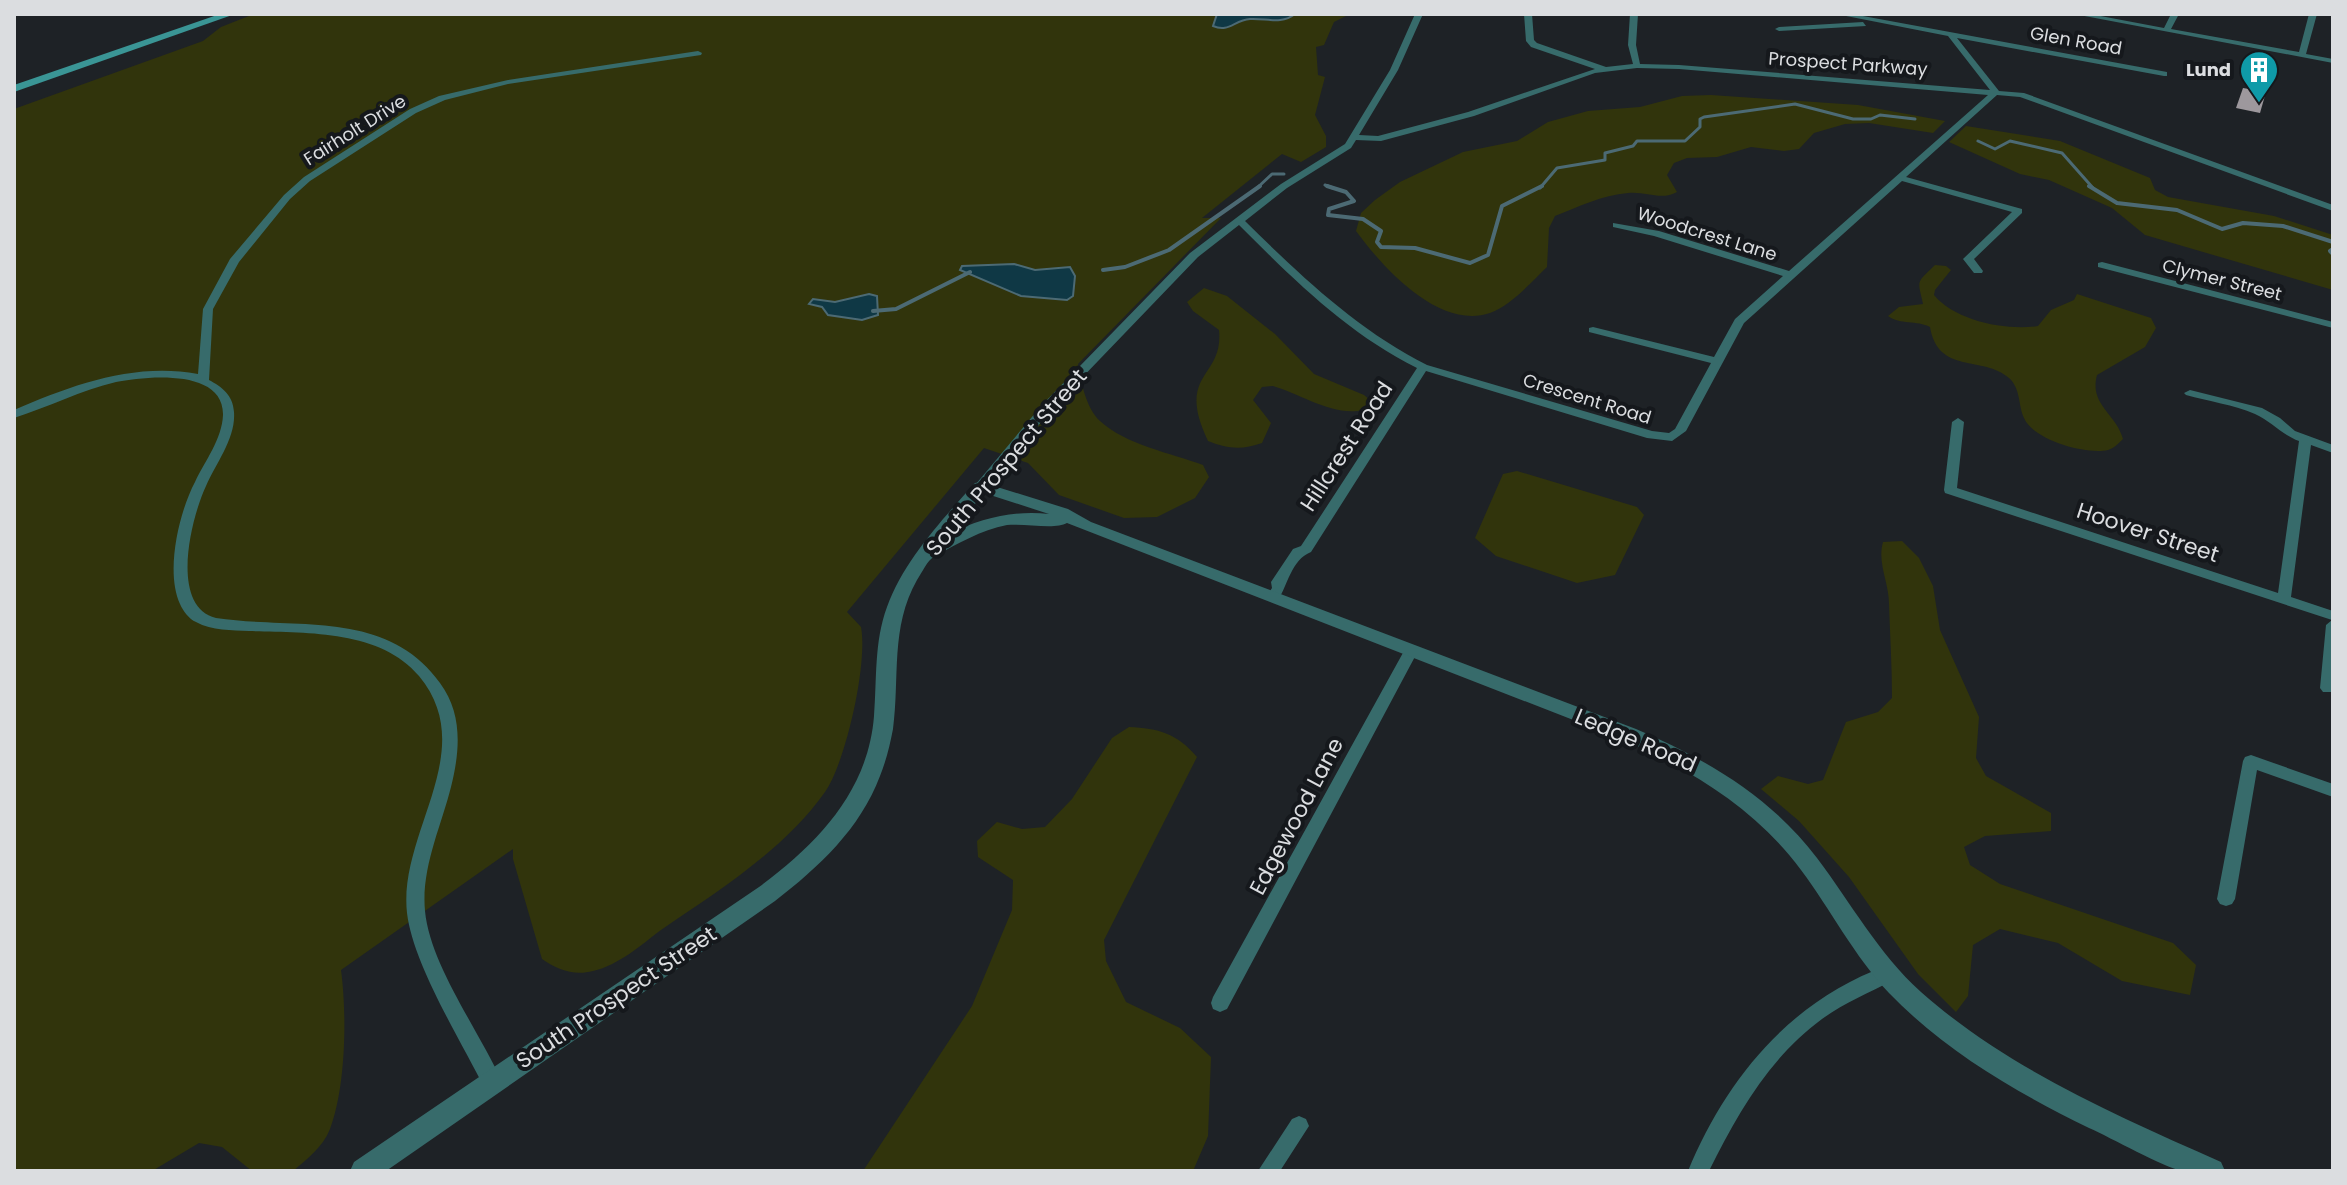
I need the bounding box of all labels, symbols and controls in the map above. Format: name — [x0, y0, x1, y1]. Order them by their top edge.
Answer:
street label: Glen Road — [2028, 20, 2124, 61]
street label: Prospect Parkway — [1768, 45, 1928, 82]
building icon: Lund — [2238, 49, 2280, 104]
place label: Lund — [2186, 57, 2231, 82]
street label: Fairholt Drive — [299, 88, 411, 171]
street label: Woodcrest Lane — [1634, 200, 1780, 267]
street label: Clymer Street — [2160, 253, 2285, 306]
street label: South Prospect Street — [919, 362, 1094, 563]
street label: Crescent Road — [1520, 367, 1654, 430]
street label: Hillcrest Road — [1293, 375, 1400, 517]
street label: Hoover Street — [2073, 495, 2223, 570]
street label: Ledge Road — [1570, 701, 1702, 780]
street label: Edgewood Lane — [1242, 732, 1351, 900]
street label: South Prospect Street — [510, 919, 723, 1076]

